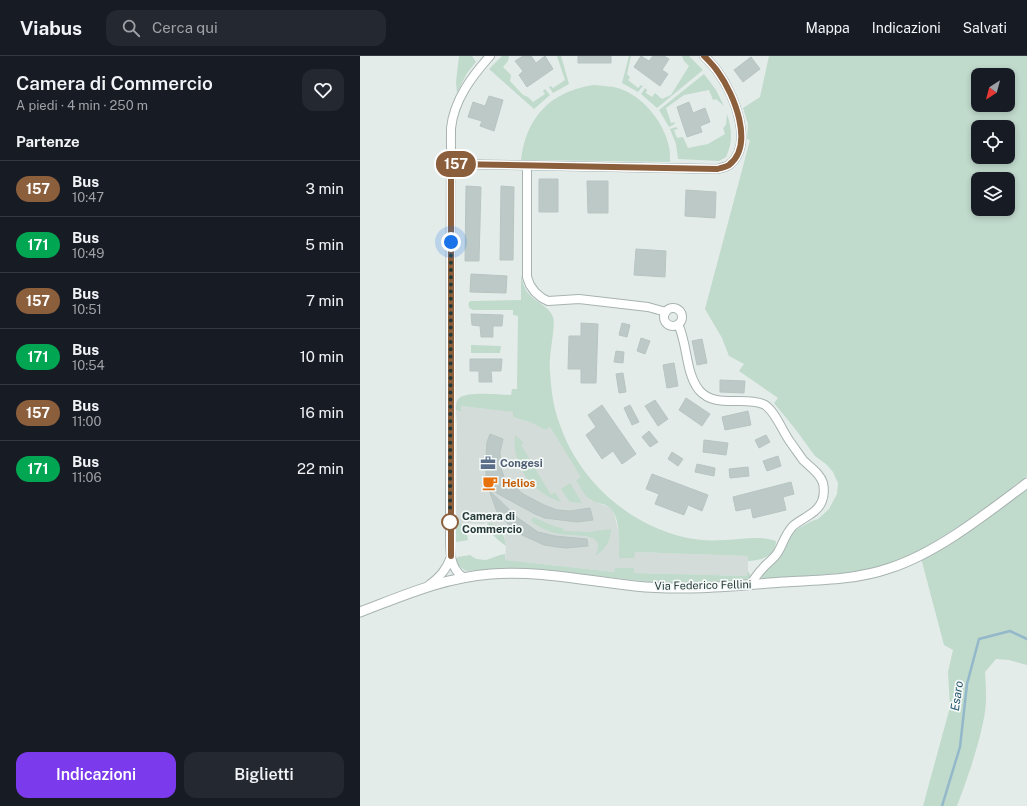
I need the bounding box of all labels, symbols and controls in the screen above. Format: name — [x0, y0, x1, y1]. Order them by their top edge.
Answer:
search box — [106, 10, 386, 46]
text: Viabus — [20, 17, 82, 39]
icon: search — [120, 17, 142, 39]
text: Cerca qui — [152, 19, 218, 36]
text: Mappa — [805, 20, 850, 36]
text: Indicazioni — [872, 20, 941, 36]
text: Salvati — [963, 20, 1007, 36]
north arrow — [971, 68, 1015, 112]
map controls — [971, 68, 1015, 216]
button: heart — [302, 69, 344, 111]
text: Camera di Commercio — [16, 72, 213, 94]
text: A piedi · 4 min · 250 m — [16, 98, 148, 113]
button: locate — [971, 120, 1015, 164]
text: Partenze — [16, 133, 80, 150]
line badge: 157 — [433, 151, 479, 177]
text: 157 — [444, 156, 468, 172]
button: layers — [971, 172, 1015, 216]
text: Bus — [72, 173, 99, 190]
text: 3 min — [305, 180, 344, 197]
text: 157 — [26, 181, 50, 197]
text: 10:47 — [72, 190, 104, 205]
text: Bus — [72, 229, 99, 246]
your location — [441, 232, 461, 252]
text: 5 min — [305, 236, 344, 253]
text: 171 — [28, 237, 48, 253]
text: 10:49 — [72, 246, 104, 261]
text: Bus — [72, 285, 99, 302]
text: 7 min — [306, 292, 344, 309]
text: 157 — [26, 293, 50, 309]
text: 10:51 — [72, 302, 102, 317]
text: Bus — [72, 341, 99, 358]
text: 10 min — [300, 348, 344, 365]
text: 171 — [28, 349, 48, 365]
text: 10:54 — [72, 358, 105, 373]
text: Bus — [72, 397, 99, 414]
text: 16 min — [299, 404, 344, 421]
text: 157 — [26, 405, 50, 421]
text: 11:00 — [72, 414, 101, 429]
text: Bus — [72, 453, 99, 470]
office icon: Congesi — [479, 454, 497, 472]
place label: Congesi — [500, 457, 543, 469]
text: 22 min — [297, 460, 344, 477]
text: 171 — [28, 461, 48, 477]
text: 11:06 — [72, 470, 101, 485]
cafe icon: Helios — [481, 474, 499, 492]
place label: Helios — [502, 477, 535, 489]
place label: Camera di Commercio — [462, 510, 522, 535]
marker: Camera di Commercio — [441, 513, 459, 531]
street label: Via Federico Fellini — [654, 578, 752, 592]
water label: Esaro — [948, 680, 966, 712]
button: Indicazioni — [16, 752, 176, 798]
button: Biglietti — [184, 752, 344, 798]

